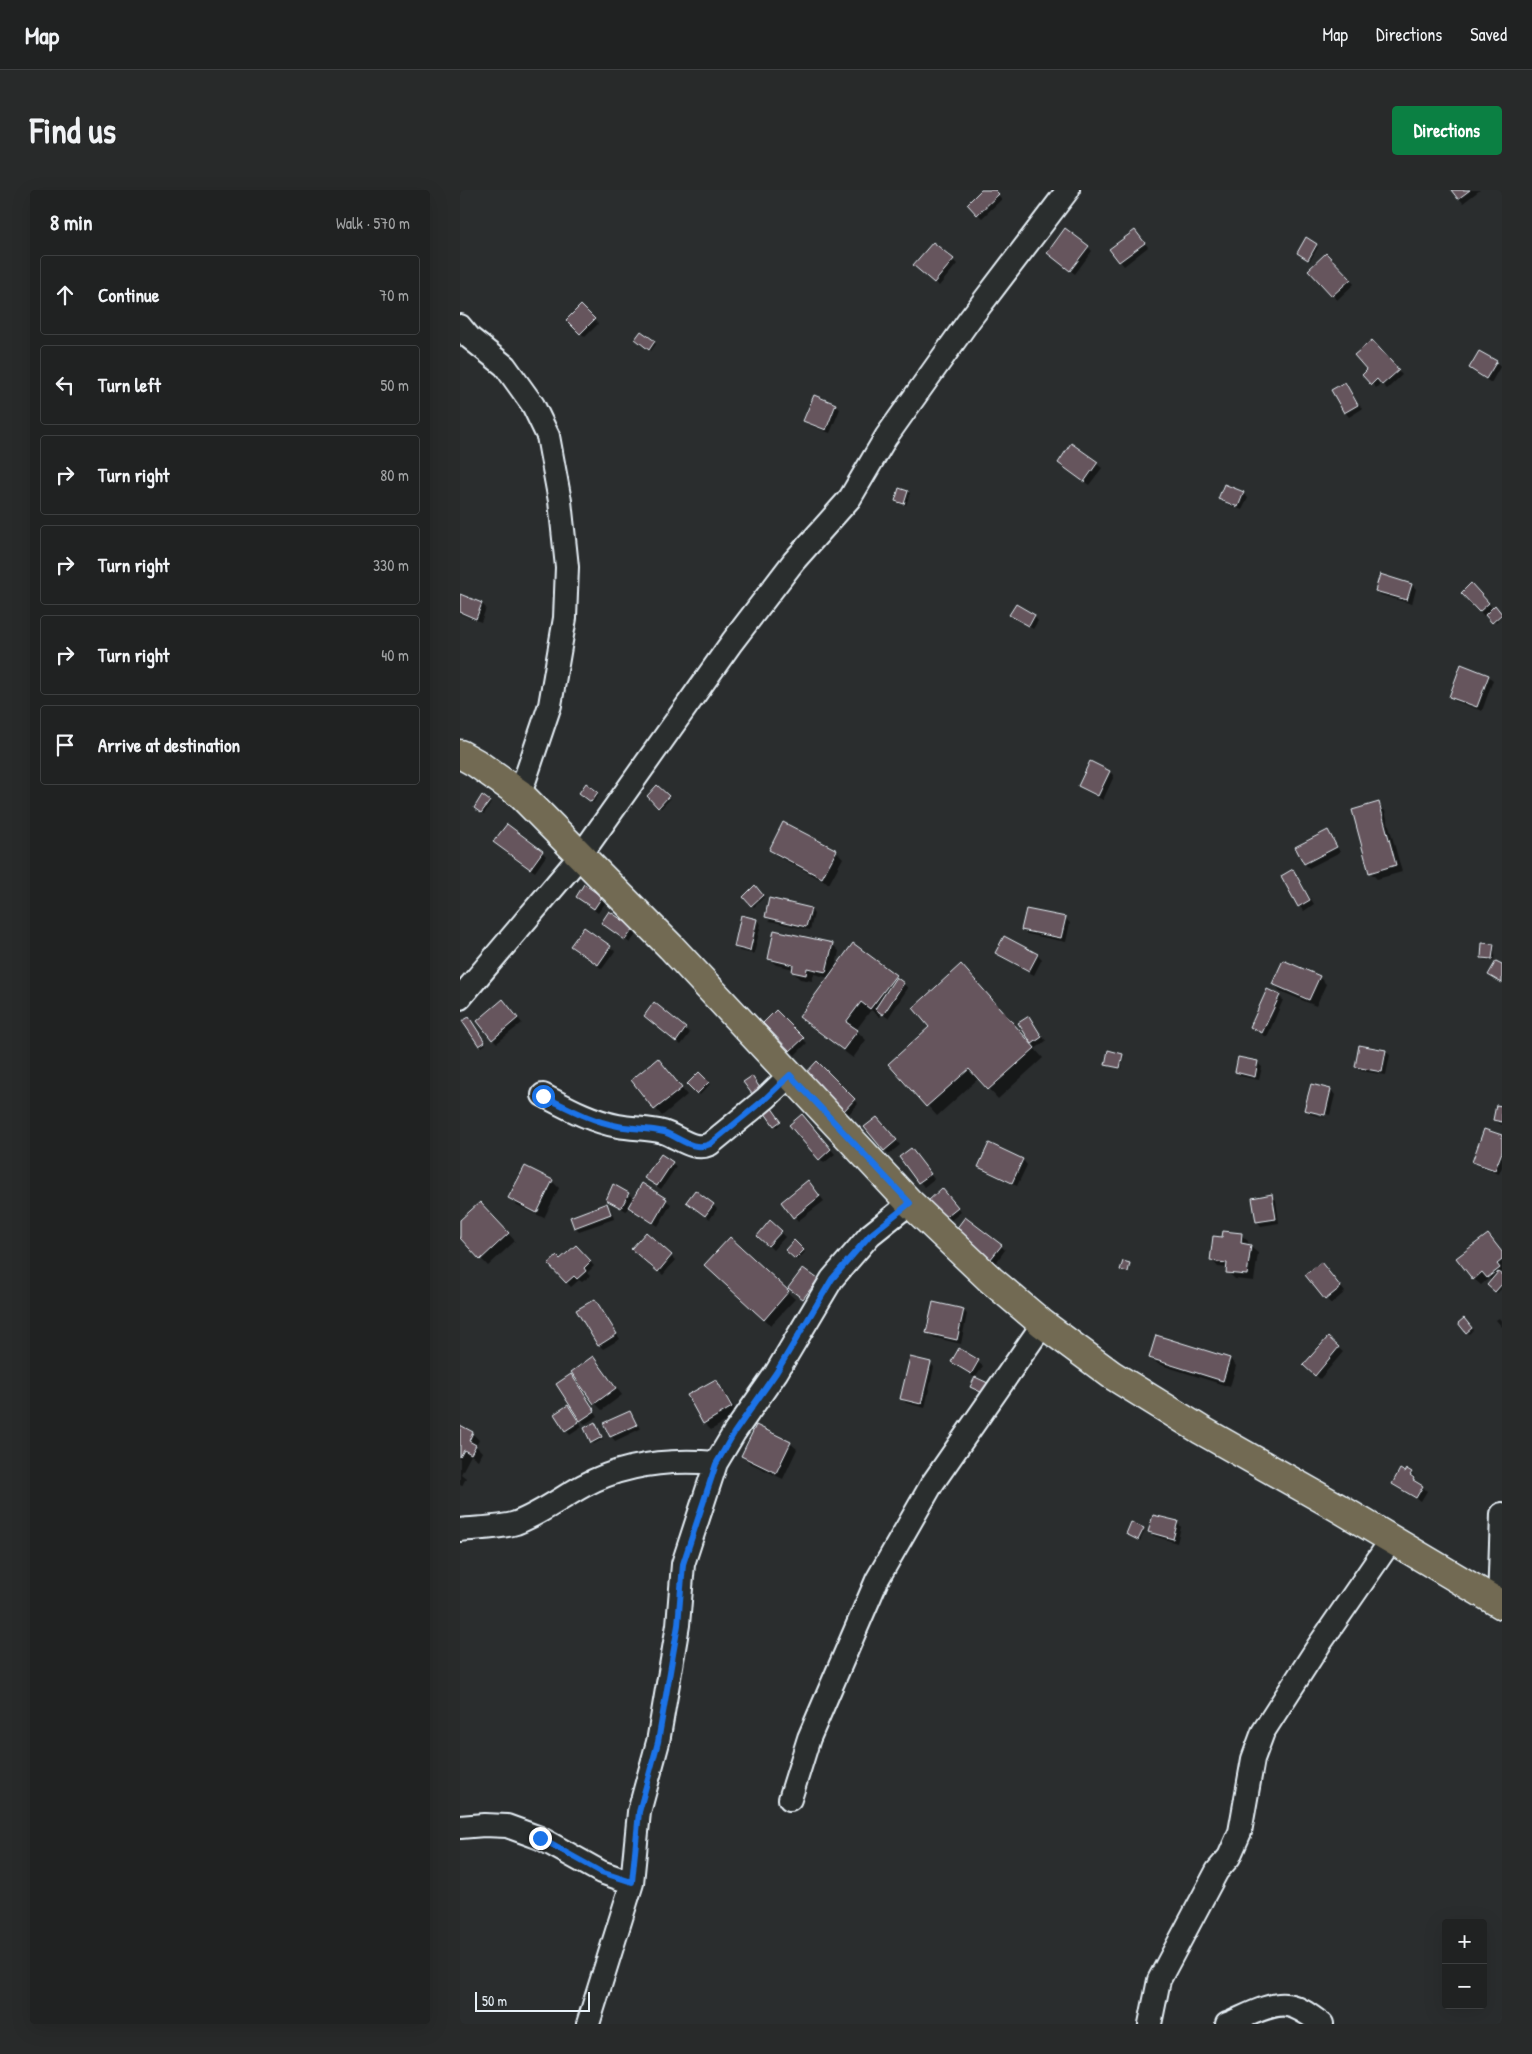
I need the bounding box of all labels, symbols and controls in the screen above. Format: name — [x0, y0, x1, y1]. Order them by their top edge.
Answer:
text: Map — [25, 19, 59, 51]
text: Map — [1323, 22, 1348, 47]
text: Directions — [1376, 22, 1442, 47]
text: Saved — [1470, 22, 1507, 47]
button: Directions — [1392, 106, 1502, 155]
text: Find us — [30, 107, 116, 154]
text: 8 min — [50, 208, 92, 237]
text: Walk · 570 m — [336, 212, 410, 234]
icon: ahead — [51, 281, 79, 309]
text: Continue — [98, 282, 159, 308]
text: 70 m — [379, 284, 409, 306]
icon: left — [51, 371, 79, 399]
text: Turn left — [98, 372, 161, 398]
text: 50 m — [381, 374, 409, 396]
icon: right — [51, 461, 79, 489]
text: Turn right — [98, 462, 169, 488]
text: 80 m — [380, 464, 409, 486]
icon: right — [51, 551, 79, 579]
text: Turn right — [98, 552, 169, 578]
text: 330 m — [373, 554, 409, 576]
icon: right — [51, 641, 79, 669]
text: Turn right — [98, 642, 169, 668]
text: 40 m — [381, 644, 409, 666]
icon: arrive — [51, 731, 79, 759]
text: Arrive at destination — [98, 732, 240, 758]
route start — [532, 1085, 555, 1108]
route end — [529, 1827, 552, 1850]
map controls — [1442, 1919, 1487, 2009]
button: + — [1442, 1919, 1487, 1964]
button: − — [1442, 1964, 1487, 2009]
scale bar — [475, 1989, 590, 2012]
text: 50 m — [482, 1991, 507, 2010]

